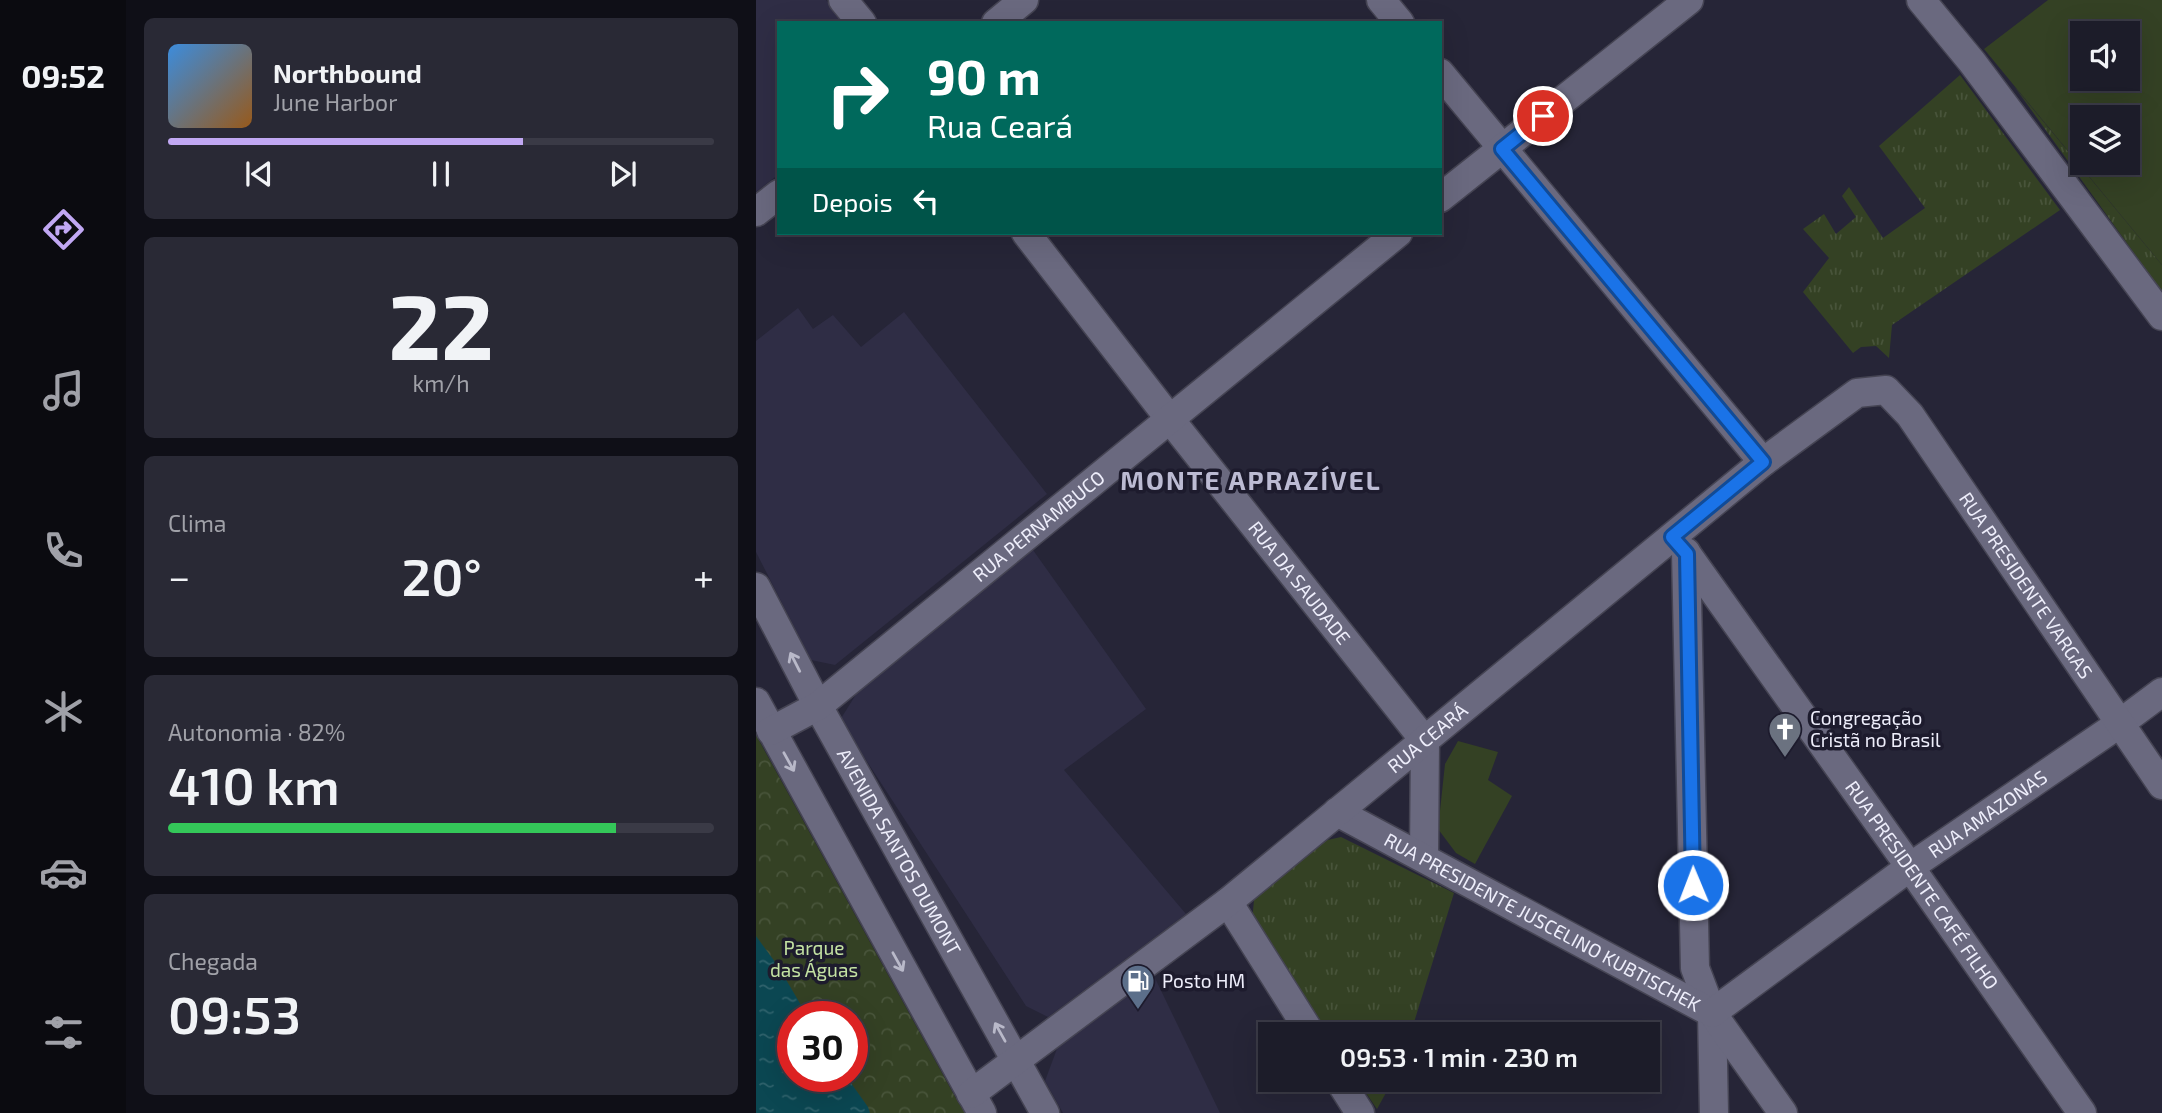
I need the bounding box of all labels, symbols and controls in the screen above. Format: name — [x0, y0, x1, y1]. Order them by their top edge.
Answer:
map controls — [2070, 21, 2140, 175]
button: sound — [2070, 21, 2140, 91]
text: 90 m — [927, 46, 1041, 105]
icon: right — [812, 49, 903, 140]
text: 09:52 — [21, 56, 105, 94]
text: Northbound — [273, 57, 422, 88]
pin — [1513, 86, 1573, 146]
text: June Harbor — [273, 88, 397, 116]
icon: arrive — [1524, 97, 1562, 135]
button: layers — [2070, 105, 2140, 175]
text: Rua Ceará — [927, 106, 1073, 144]
icon: previous — [240, 155, 278, 193]
icon: pause — [422, 155, 460, 193]
icon: next — [604, 155, 642, 193]
icon: left — [907, 182, 945, 220]
text: Depois — [812, 186, 893, 217]
icon: directions — [39, 205, 88, 254]
text: 22 — [388, 269, 494, 378]
icon: music — [39, 366, 88, 415]
text: km/h — [412, 369, 470, 397]
district label: MONTE APRAZÍVEL — [1120, 464, 1382, 495]
street label: RUA PERNAMBUCO — [968, 465, 1109, 586]
street label: RUA PRESIDENTE VARGAS — [1955, 488, 2098, 683]
text: Clima — [168, 509, 226, 537]
street label: RUA DA SAUDADE — [1244, 516, 1356, 649]
icon: phone — [39, 526, 88, 575]
text: 20° — [401, 544, 482, 606]
text: − — [168, 553, 190, 599]
text: + — [693, 553, 714, 599]
one-way arrow — [787, 652, 801, 673]
icon: climate — [39, 687, 88, 736]
street label: RUA CEARÁ — [1382, 698, 1472, 777]
place label: Congregação Cristã no Brasil — [1810, 706, 1941, 751]
church icon: Congregação Cristã no Brasil — [1766, 710, 1804, 759]
text: Autonomia · 82% — [168, 718, 345, 746]
street label: AVENIDA SANTOS DUMONT — [833, 744, 967, 959]
one-way arrow — [782, 752, 796, 772]
text: 410 km — [168, 753, 340, 815]
street label: RUA AMAZONAS — [1923, 765, 2051, 862]
street label: RUA PRESIDENTE CAFÉ FILHO — [1841, 776, 2004, 994]
street label: RUA PRESIDENTE JUSCELINO KUBTISCHEK — [1381, 828, 1705, 1016]
icon: car — [39, 848, 88, 897]
position arrow — [1656, 848, 1730, 922]
park label: Parque das Águas — [770, 936, 858, 981]
text: Chegada — [168, 947, 258, 975]
one-way arrow — [891, 951, 905, 971]
fuel station icon: Posto HM — [1119, 962, 1157, 1011]
place label: Posto HM — [1162, 969, 1245, 992]
text: 09:53 — [168, 982, 301, 1044]
speed limit sign: 30 — [777, 1001, 868, 1092]
icon: filters — [39, 1008, 88, 1057]
one-way arrow — [993, 1022, 1006, 1043]
text: 09:53 · 1 min · 230 m — [1340, 1041, 1578, 1072]

